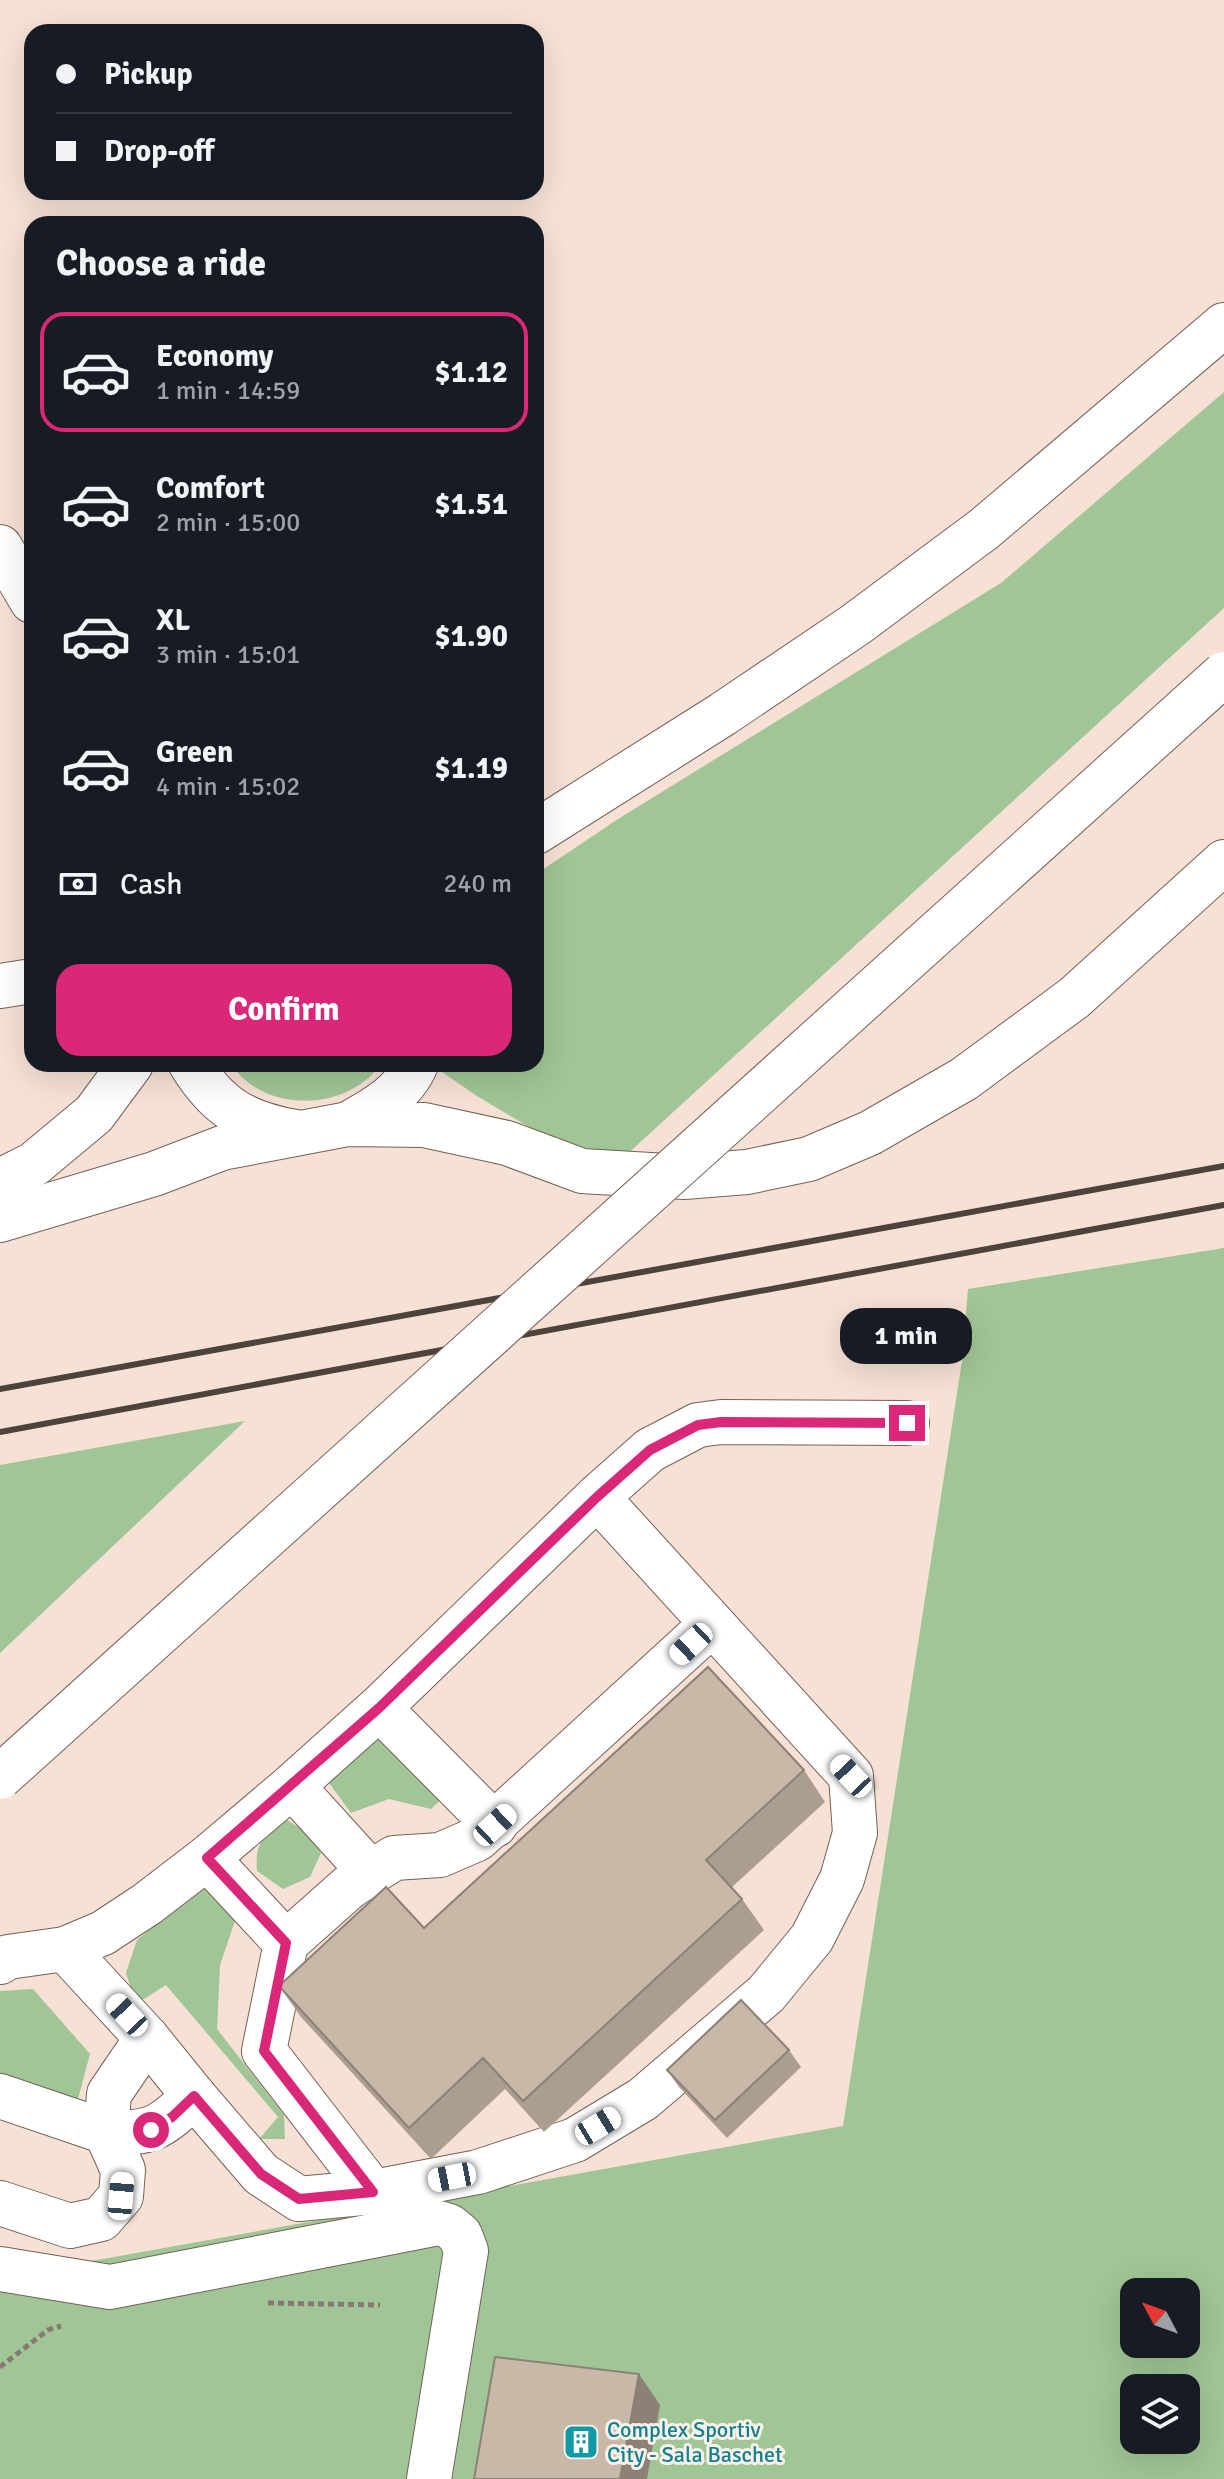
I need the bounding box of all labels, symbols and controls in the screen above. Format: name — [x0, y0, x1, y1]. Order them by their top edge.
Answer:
text: Pickup — [104, 56, 193, 93]
text: Drop-off — [104, 133, 214, 170]
text: Choose a ride — [56, 241, 266, 286]
icon: car — [60, 336, 132, 408]
text: Economy — [156, 338, 273, 375]
text: $1.12 — [435, 354, 508, 391]
text: 1 min · 14:59 — [156, 375, 300, 407]
icon: car — [60, 468, 132, 540]
text: Comfort — [156, 470, 265, 507]
text: $1.51 — [435, 486, 508, 523]
text: 2 min · 15:00 — [156, 507, 300, 539]
icon: car — [60, 600, 132, 672]
text: XL — [156, 602, 190, 639]
text: $1.90 — [435, 618, 508, 655]
text: 3 min · 15:01 — [156, 639, 300, 671]
icon: car — [60, 732, 132, 804]
text: Green — [156, 734, 233, 771]
text: $1.19 — [435, 750, 508, 787]
text: 4 min · 15:02 — [156, 771, 300, 803]
icon: cash — [56, 862, 100, 906]
text: Cash — [120, 866, 183, 903]
text: 240 m — [443, 868, 512, 900]
button: Confirm — [56, 964, 512, 1056]
callout: 1 min — [841, 1307, 973, 1363]
text: 1 min — [875, 1320, 937, 1352]
route end — [889, 1405, 925, 1441]
car — [665, 1619, 717, 1669]
car — [826, 1750, 876, 1802]
car — [469, 1800, 521, 1850]
car — [102, 1989, 152, 2041]
car — [571, 2103, 625, 2149]
route start — [133, 2112, 169, 2148]
car — [426, 2161, 478, 2193]
car — [107, 2171, 135, 2221]
north arrow — [1120, 2278, 1200, 2358]
map controls — [1120, 2278, 1200, 2454]
button: layers — [1120, 2374, 1200, 2454]
place label: Complex Sportiv City - Sala Baschet — [607, 2416, 783, 2468]
building icon: Complex Sportiv City - Sala Baschet — [562, 2423, 600, 2461]

